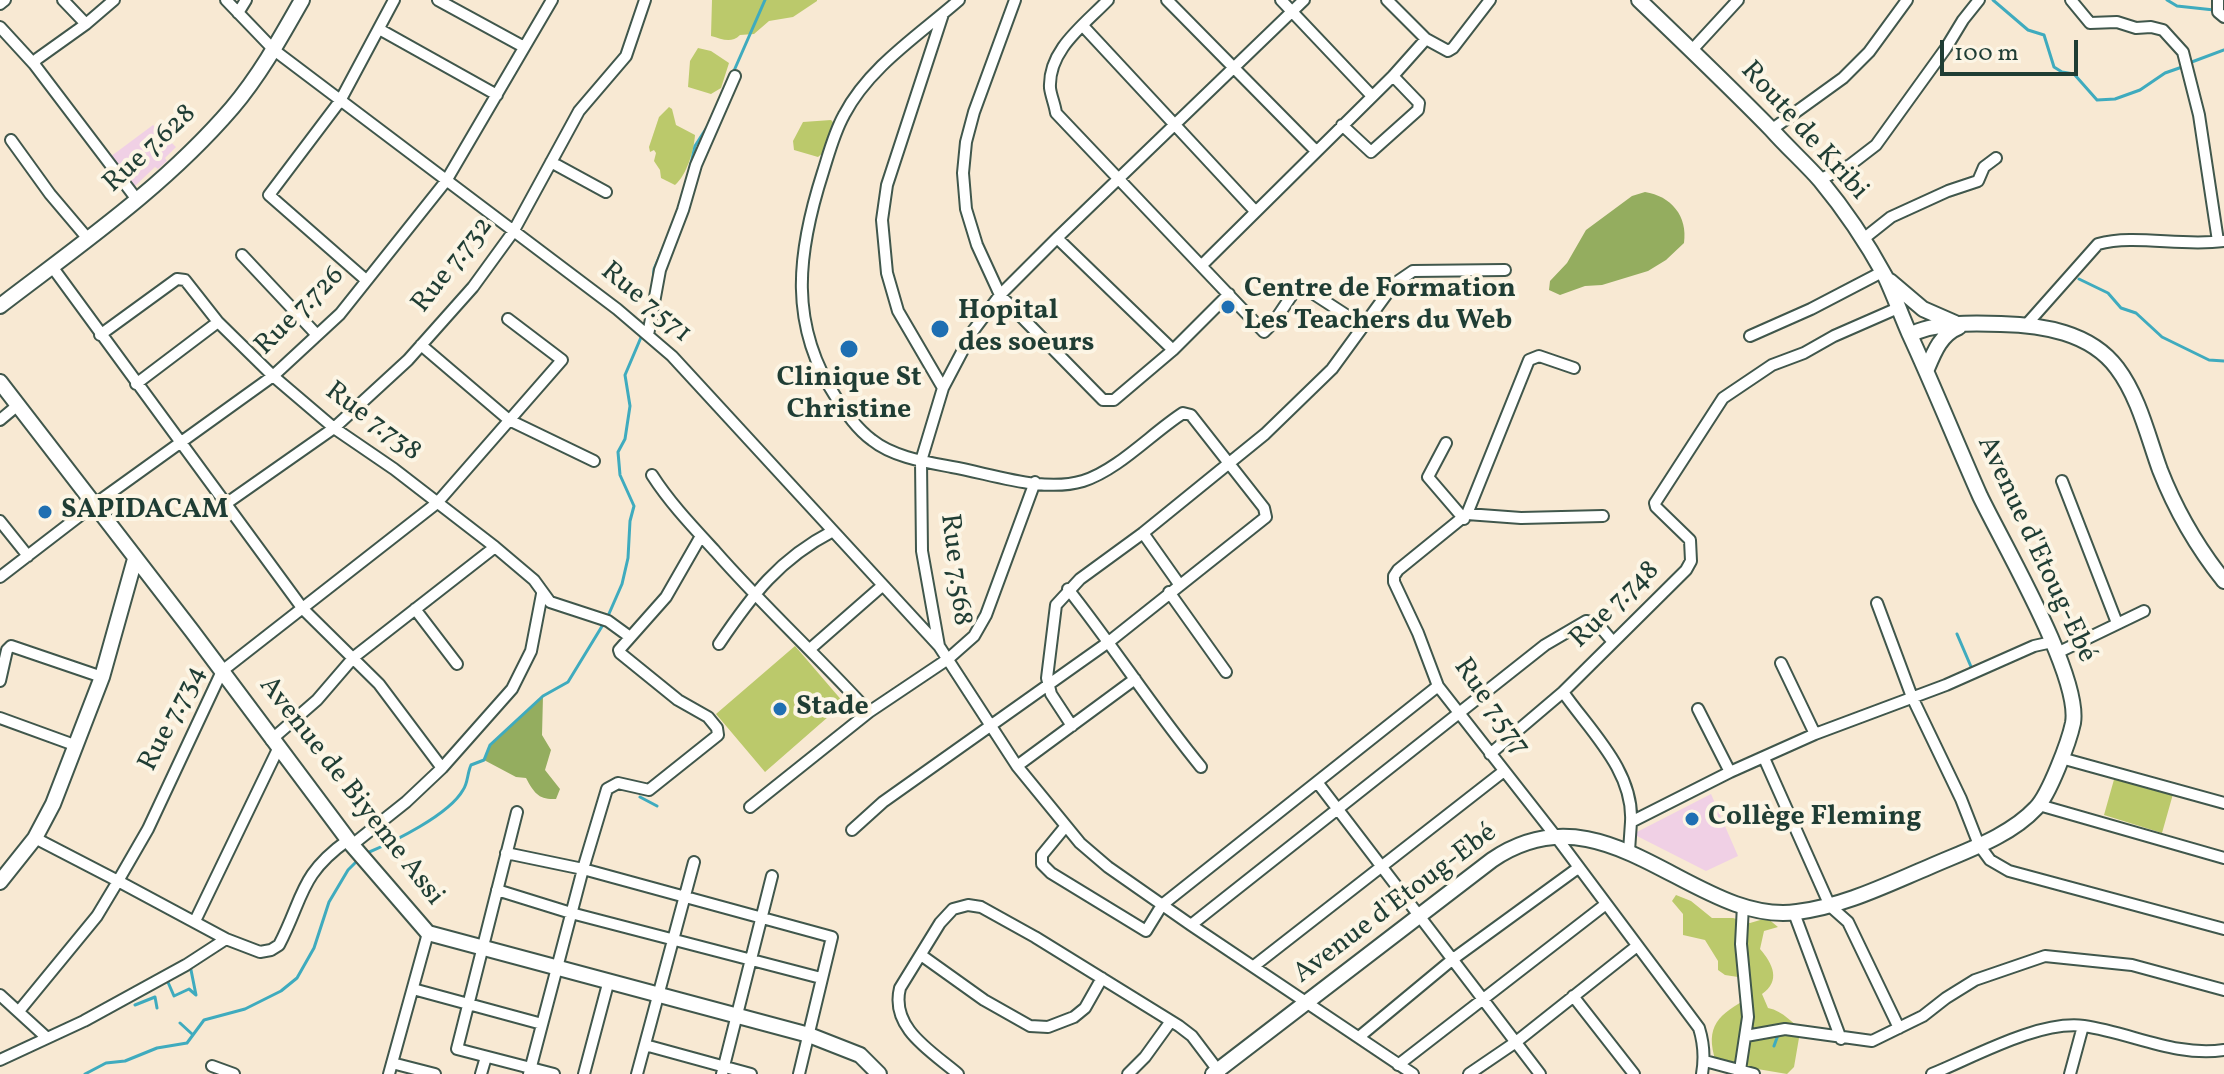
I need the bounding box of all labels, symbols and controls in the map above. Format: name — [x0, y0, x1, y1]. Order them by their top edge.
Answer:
scale bar — [1944, 24, 2082, 74]
text: 100 m — [1954, 37, 2019, 71]
street label: Route de Kribi — [1732, 56, 1874, 208]
street label: Rue 7.628 — [98, 99, 204, 201]
street label: Rue 7.732 — [406, 211, 502, 321]
street label: Rue 7.571 — [593, 256, 697, 352]
street label: Rue 7.726 — [249, 260, 353, 364]
place label: Centre de Formation Les Teachers du Web — [1244, 274, 1516, 340]
place label: Hopital des soeurs — [958, 296, 1094, 362]
marker: Centre de Formation Les Teachers du Web — [1219, 298, 1237, 316]
marker: Hopital des soeurs — [929, 318, 951, 340]
marker: Clinique St Christine — [838, 338, 860, 360]
place label: Clinique St Christine — [776, 363, 922, 429]
street label: Rue 7.738 — [317, 376, 427, 470]
street label: Avenue d'Etoug-Ebé — [1968, 431, 2102, 669]
place label: SAPIDACAM — [61, 495, 229, 529]
marker: SAPIDACAM — [36, 503, 54, 521]
street label: Rue 7.568 — [930, 512, 978, 628]
street label: Rue 7.748 — [1564, 555, 1668, 657]
street label: Rue 7.577 — [1444, 653, 1536, 763]
street label: Rue 7.734 — [133, 660, 215, 778]
street label: Avenue de Biyeme Assi — [250, 671, 450, 913]
place label: Stade — [796, 692, 869, 726]
marker: Stade — [771, 700, 789, 718]
place label: Collège Fleming — [1708, 802, 1922, 836]
marker: Collège Fleming — [1683, 810, 1701, 828]
street label: Avenue d'Etoug-Ebé — [1288, 818, 1504, 992]

